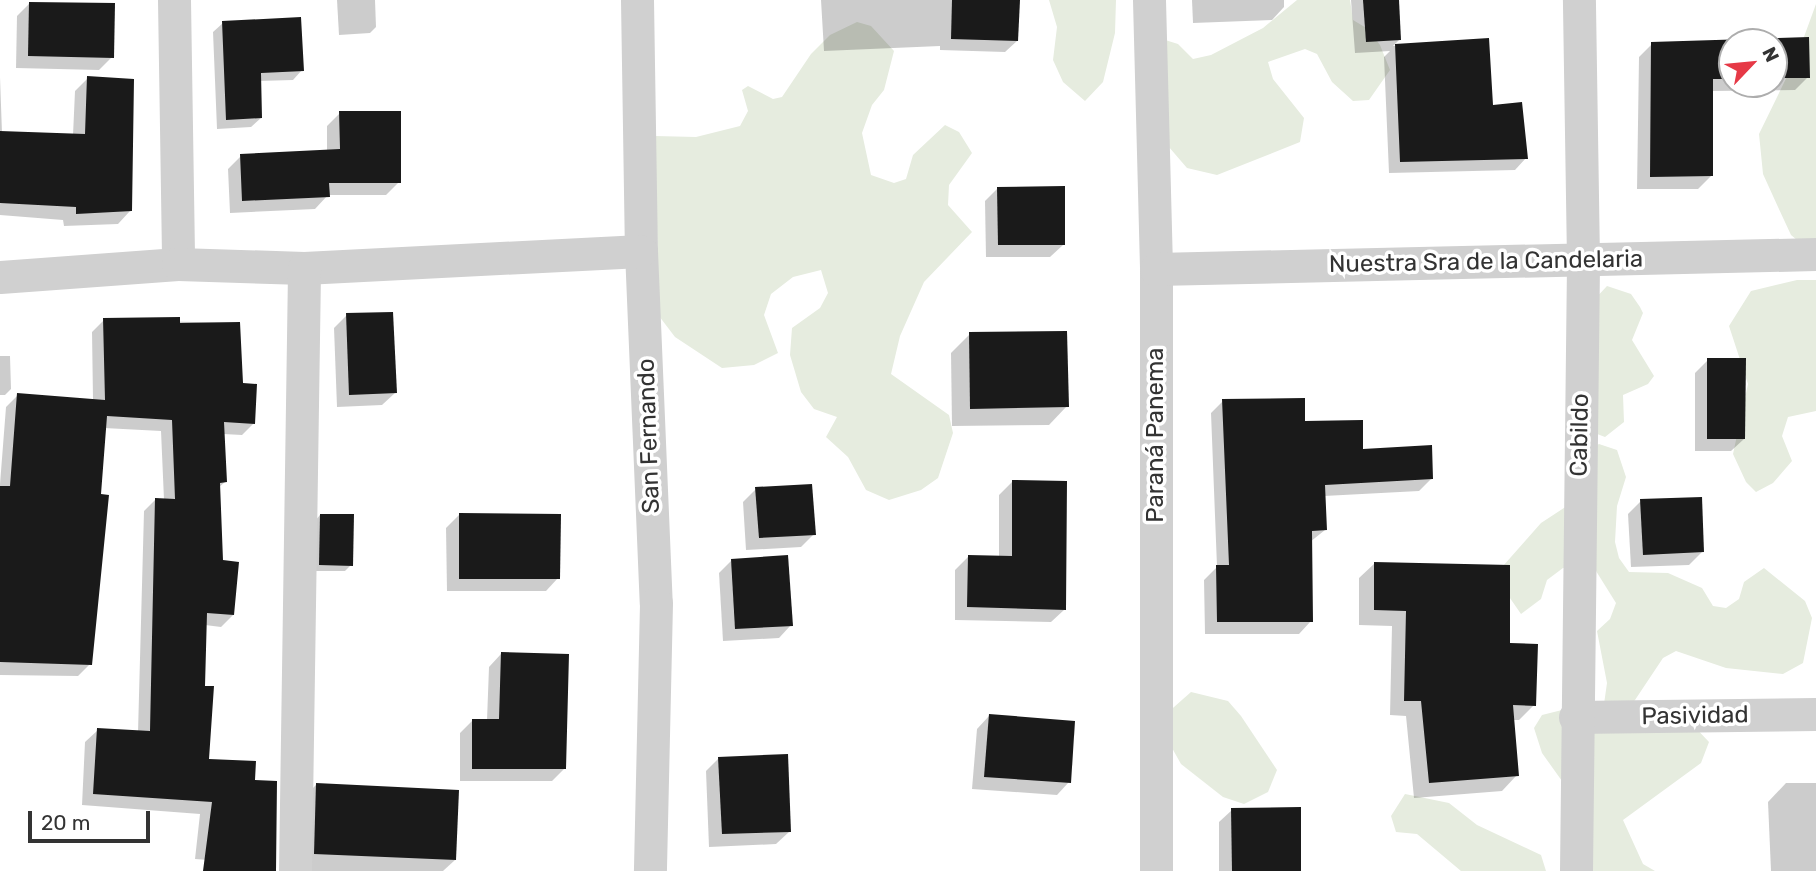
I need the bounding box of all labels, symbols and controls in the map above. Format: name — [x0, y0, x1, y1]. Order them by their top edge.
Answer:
north arrow — [1718, 28, 1788, 98]
text: N — [1757, 43, 1784, 66]
street label: Nuestra Sra de la Candelaria — [1329, 245, 1643, 279]
street label: Paraná Panema — [1142, 347, 1170, 523]
street label: San Fernando — [632, 358, 666, 514]
street label: Cabildo — [1565, 393, 1595, 477]
street label: Pasividad — [1641, 701, 1749, 731]
scale bar — [32, 798, 154, 842]
text: 20 m — [41, 810, 90, 835]

